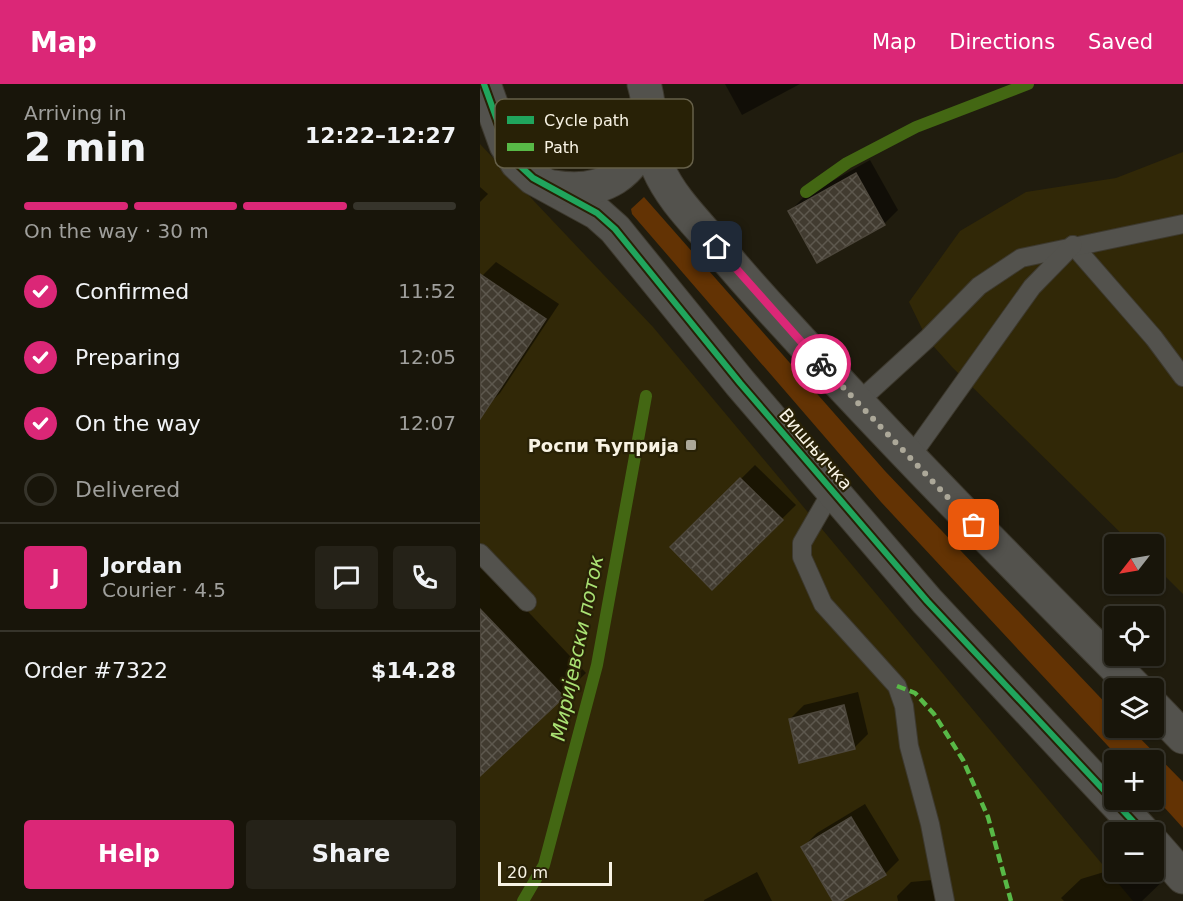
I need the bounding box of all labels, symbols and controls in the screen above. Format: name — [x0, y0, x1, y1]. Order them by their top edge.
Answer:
text: Map — [30, 26, 97, 59]
text: Map — [872, 30, 916, 54]
text: Directions — [949, 30, 1055, 54]
text: Saved — [1088, 30, 1153, 54]
legend — [495, 99, 693, 168]
text: Arriving in — [24, 101, 127, 125]
text: Cycle path — [544, 111, 629, 130]
text: 12:22–12:27 — [305, 123, 456, 148]
text: 2 min — [24, 125, 146, 170]
text: Path — [544, 138, 579, 157]
text: On the way · 30 m — [24, 219, 209, 243]
pin — [691, 221, 742, 272]
icon: home — [700, 230, 733, 263]
icon: check — [24, 275, 57, 308]
text: Confirmed — [75, 279, 189, 304]
text: 11:52 — [398, 279, 456, 303]
courier — [791, 334, 851, 394]
icon: check — [24, 341, 57, 374]
text: Preparing — [75, 345, 181, 370]
text: 12:05 — [398, 345, 456, 369]
icon: bike — [805, 348, 838, 381]
street label: Вишњичка — [775, 404, 857, 494]
icon: check — [24, 407, 57, 440]
text: On the way — [75, 411, 201, 436]
text: 12:07 — [398, 411, 456, 435]
place label: Роспи Ћуприја — [528, 435, 679, 456]
marker: Роспи Ћуприја — [684, 438, 698, 452]
text: Delivered — [75, 477, 180, 502]
pin — [948, 499, 999, 550]
icon: bag — [957, 508, 990, 541]
north arrow — [1104, 534, 1164, 594]
map controls — [1104, 534, 1164, 882]
button: chat — [315, 546, 378, 609]
button: phone — [393, 546, 456, 609]
text: Jordan — [102, 553, 182, 578]
water label: Миријевски поток — [546, 553, 608, 743]
text: J — [51, 565, 60, 590]
text: Courier · 4.5 — [102, 578, 226, 602]
button: locate — [1104, 606, 1164, 666]
text: Order #7322 — [24, 658, 168, 683]
text: $14.28 — [371, 658, 456, 683]
button: layers — [1104, 678, 1164, 738]
button: + — [1104, 750, 1164, 810]
button: Help — [24, 820, 234, 889]
button: Share — [246, 820, 456, 889]
button: − — [1104, 822, 1164, 882]
scale bar — [498, 859, 612, 886]
text: 20 m — [507, 863, 548, 882]

